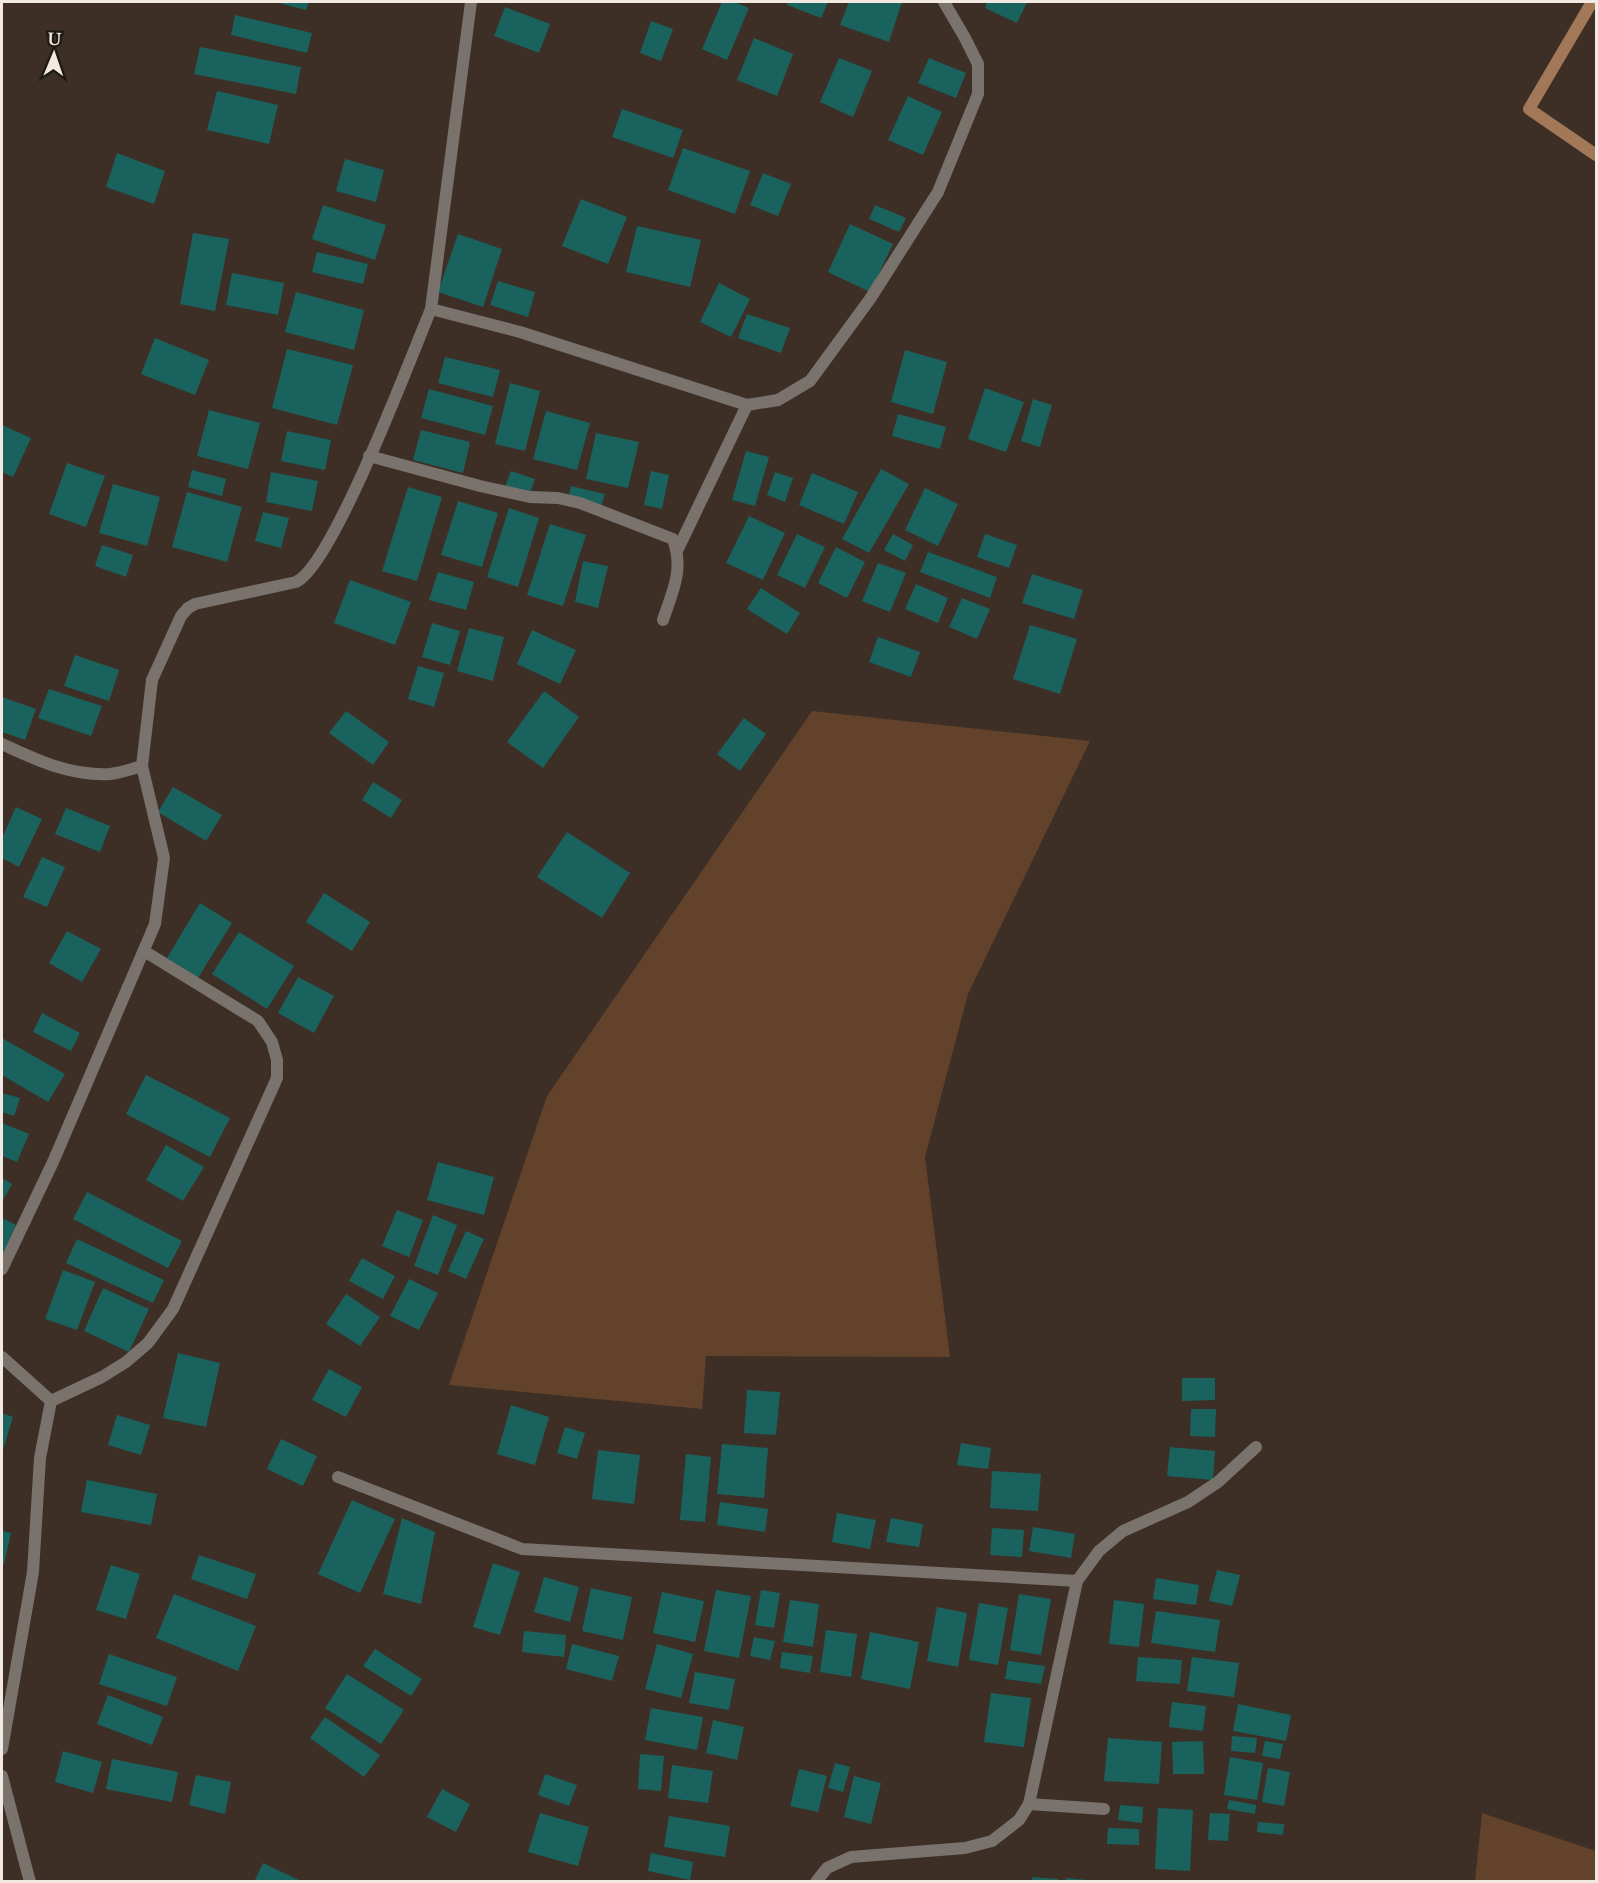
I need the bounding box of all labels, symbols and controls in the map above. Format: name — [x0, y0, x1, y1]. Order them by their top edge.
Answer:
north arrow — [24, 24, 84, 84]
text: U — [47, 29, 62, 49]

